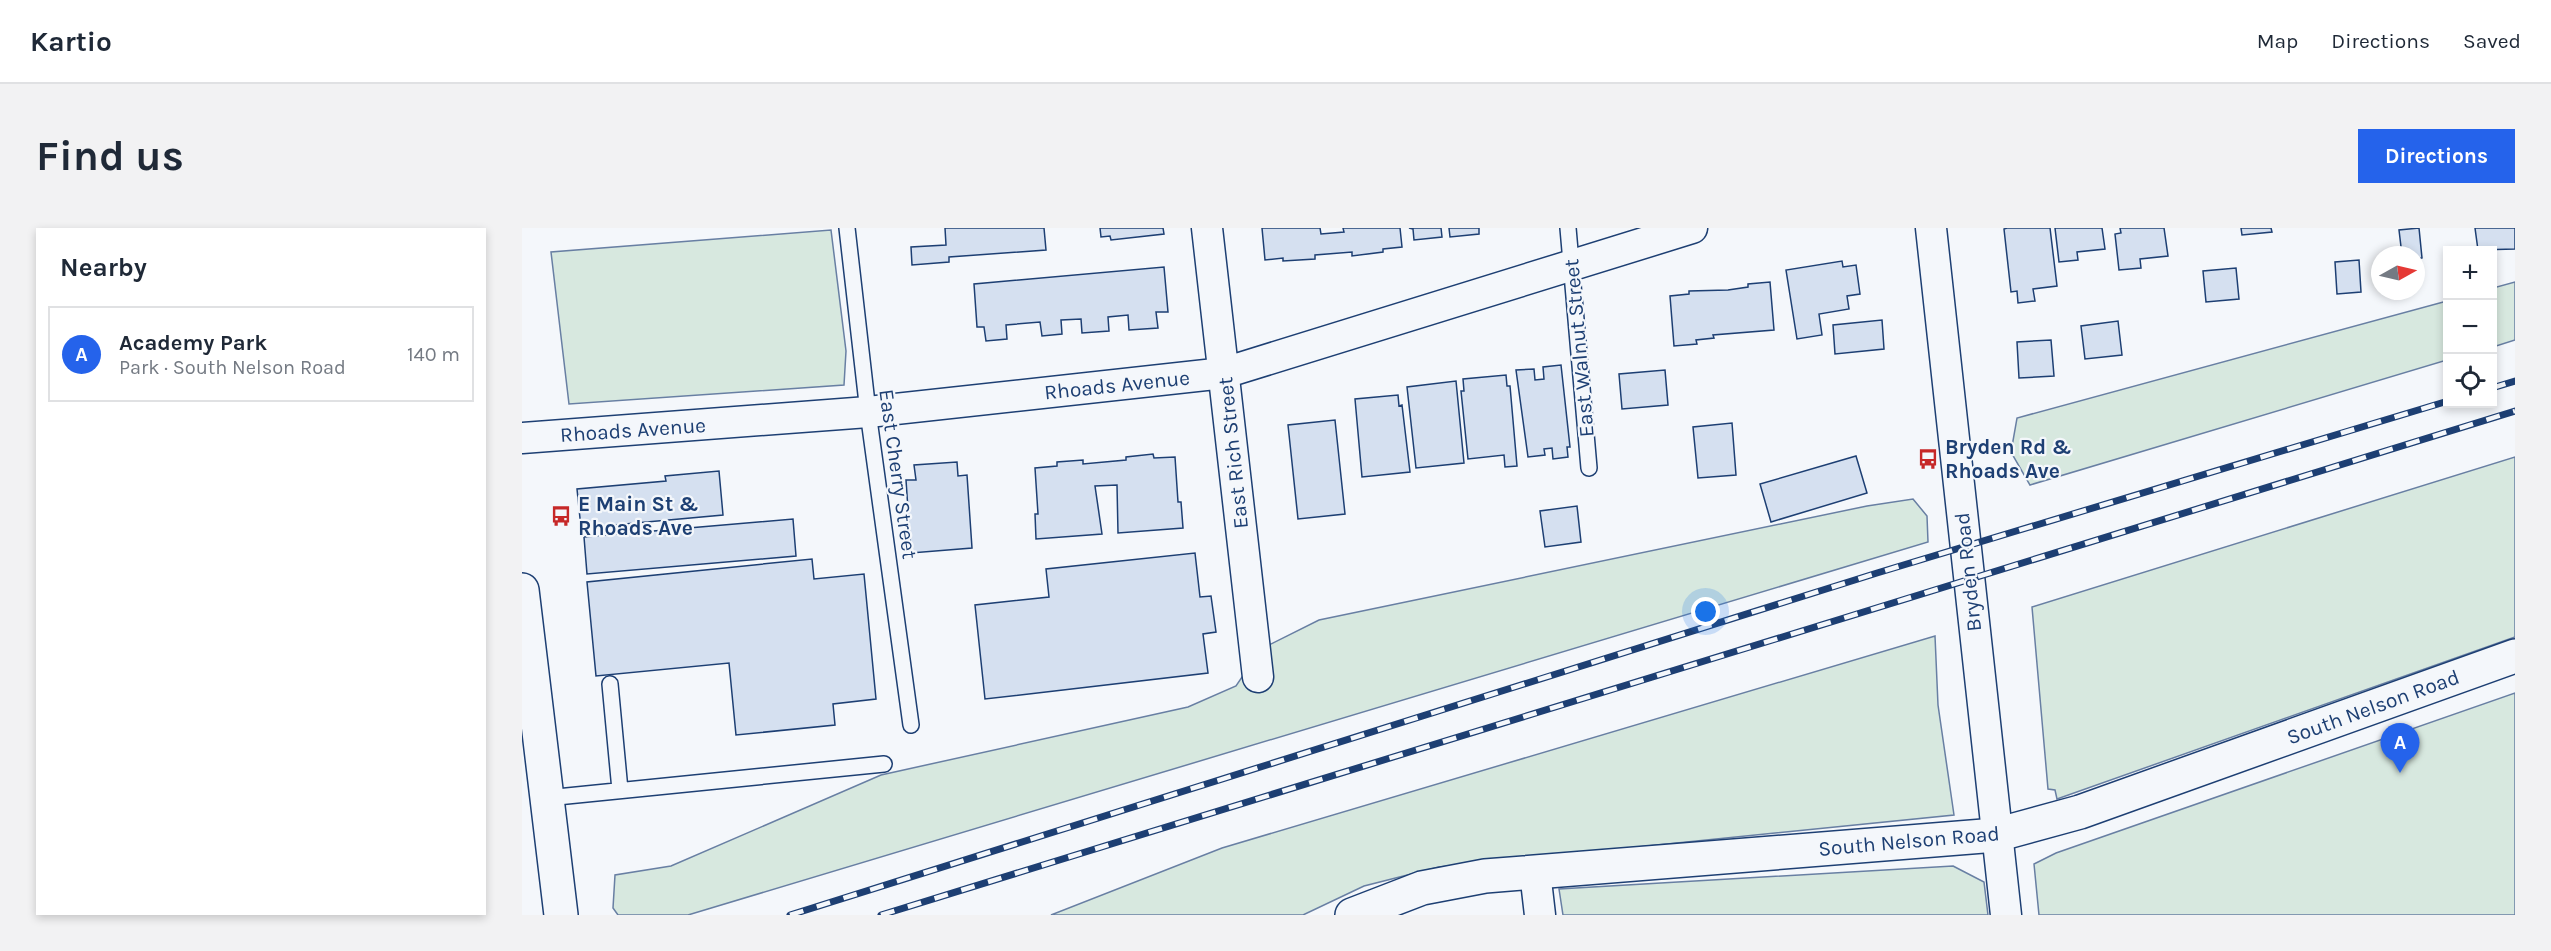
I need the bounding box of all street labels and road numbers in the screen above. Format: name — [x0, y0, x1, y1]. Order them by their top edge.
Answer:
street label: East Walnut Street — [1559, 258, 1599, 438]
street label: Rhoads Avenue — [1043, 365, 1191, 405]
street label: East Rich Street — [1213, 376, 1253, 530]
street label: East Cherry Street — [874, 388, 922, 561]
street label: Rhoads Avenue — [559, 413, 707, 447]
street label: Bryden Road — [1950, 511, 1986, 633]
street label: South Nelson Road — [2283, 665, 2463, 749]
street label: South Nelson Road — [1817, 821, 2001, 861]

